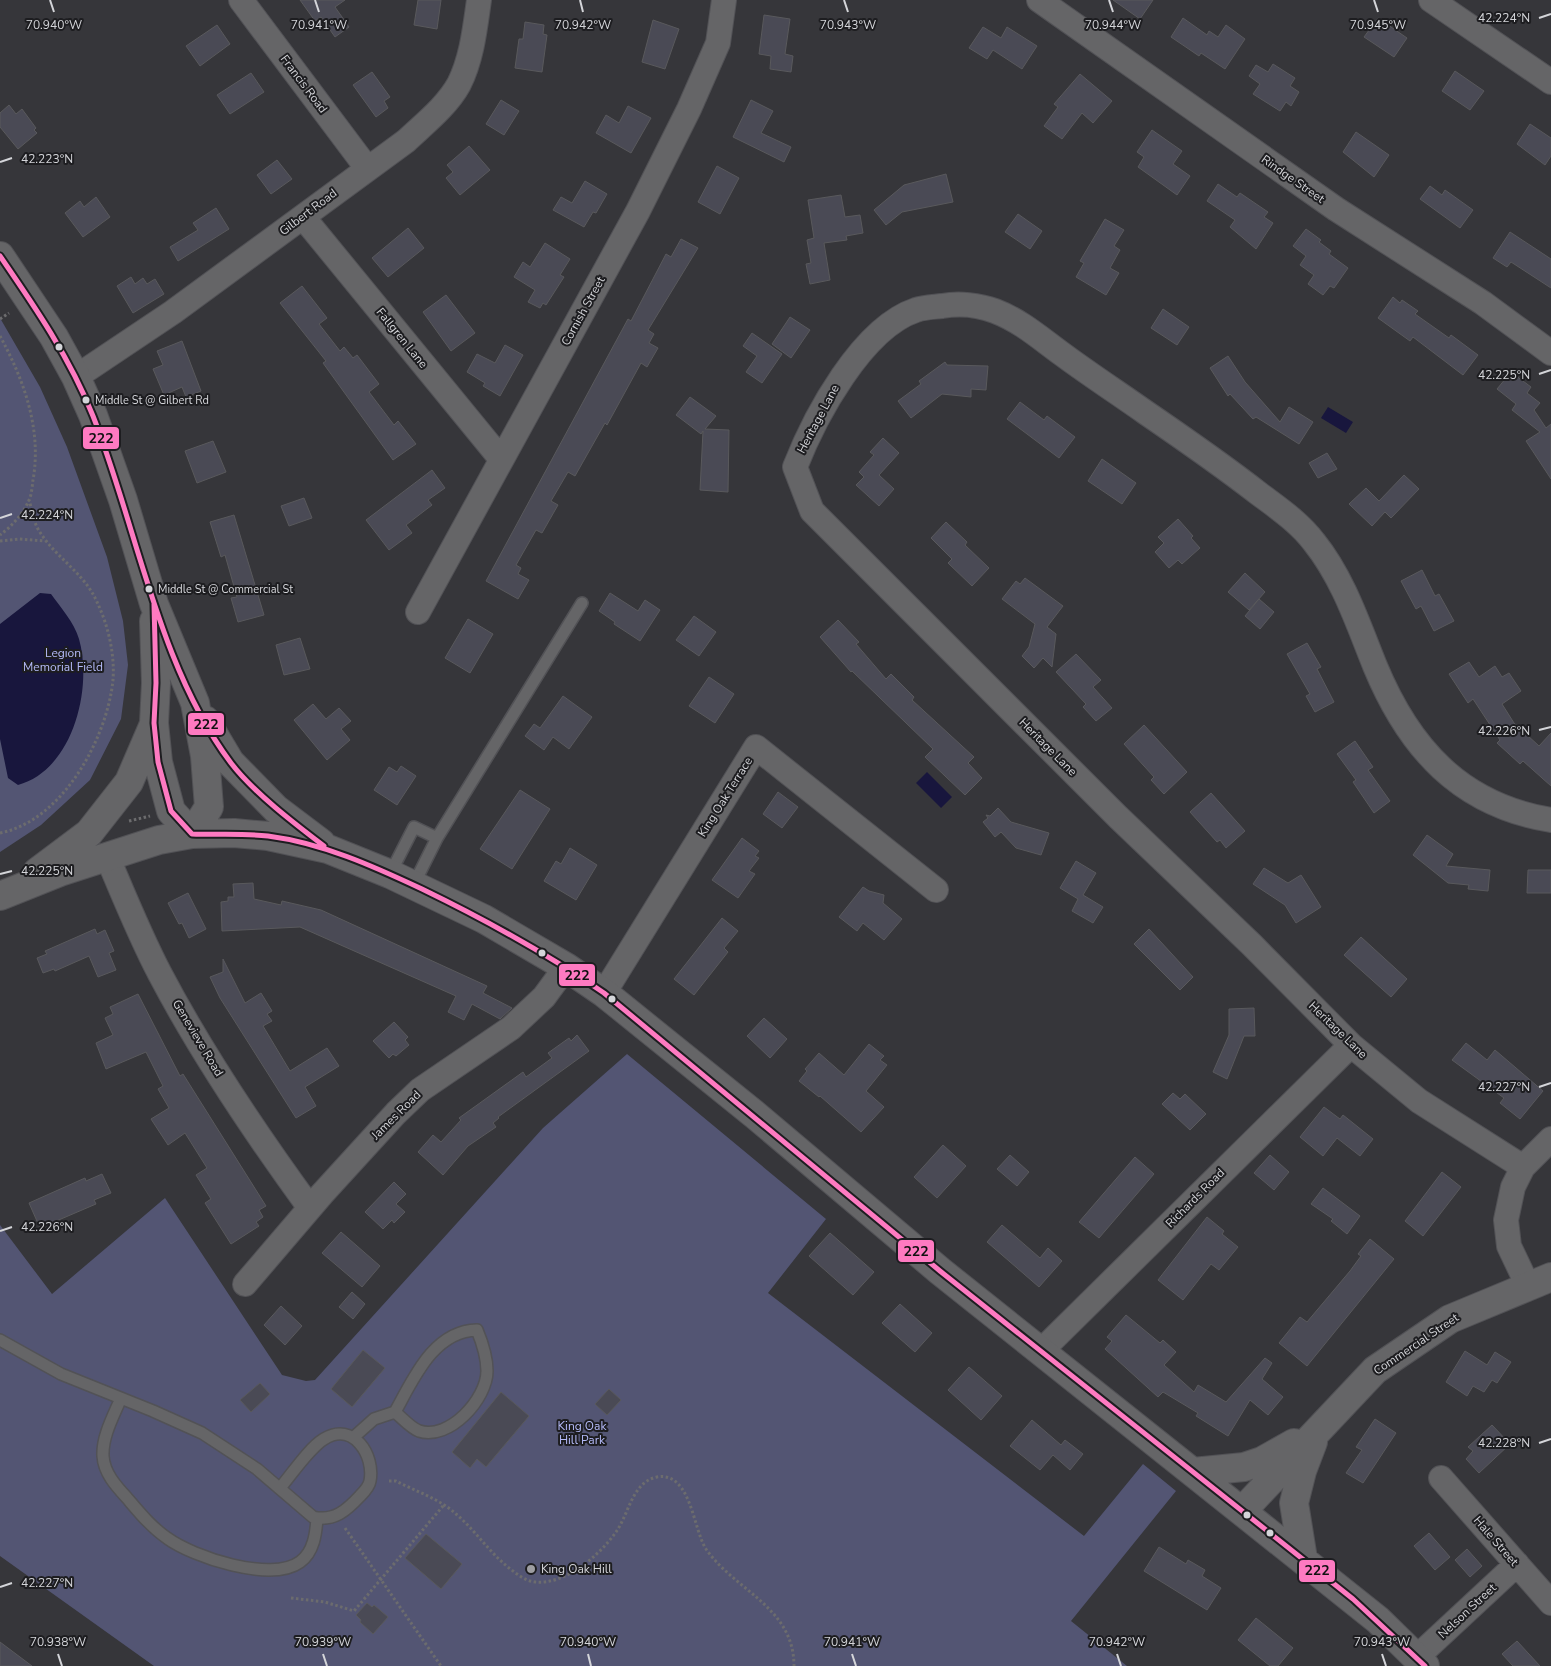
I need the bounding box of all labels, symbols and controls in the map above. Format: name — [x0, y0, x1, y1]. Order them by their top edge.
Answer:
text: 42.224°N — [1478, 10, 1530, 26]
text: 70.940°W — [26, 17, 82, 33]
text: 70.941°W — [291, 17, 347, 33]
text: 70.942°W — [555, 17, 611, 33]
text: 70.943°W — [820, 17, 876, 33]
text: 70.944°W — [1085, 17, 1141, 33]
text: 70.945°W — [1350, 17, 1406, 33]
street label: Francis Road — [277, 52, 331, 116]
text: 42.223°N — [21, 151, 73, 167]
street label: Rindge Street — [1258, 151, 1328, 207]
street label: Gilbert Road — [276, 185, 340, 239]
street label: Cornish Street — [557, 273, 609, 348]
street label: Fallgren Lane — [373, 304, 431, 372]
unlabelled marker — [54, 342, 64, 352]
text: 42.225°N — [1478, 367, 1530, 383]
street label: Heritage Lane — [793, 382, 843, 456]
place label: Middle St @ Gilbert Rd — [95, 393, 209, 408]
marker: Middle St @ Gilbert Rd — [81, 395, 91, 405]
line badge: 222 — [82, 426, 120, 450]
text: 222 — [88, 429, 114, 448]
text: 42.224°N — [21, 507, 73, 523]
place label: Middle St @ Commercial St — [158, 582, 293, 597]
marker: Middle St @ Commercial St — [144, 584, 154, 594]
park label: Legion Memorial Field — [23, 645, 103, 675]
line badge: 222 — [187, 712, 225, 736]
text: 222 — [193, 715, 219, 734]
street label: Heritage Lane — [1016, 715, 1080, 779]
text: 42.226°N — [1478, 723, 1530, 739]
street label: King Oak Terrace — [694, 754, 756, 840]
text: 42.225°N — [21, 863, 73, 879]
unlabelled marker — [537, 948, 547, 958]
line badge: 222 — [558, 963, 596, 987]
text: 222 — [564, 966, 590, 985]
unlabelled marker — [607, 994, 617, 1004]
street label: Genevieve Road — [169, 997, 227, 1079]
street label: Heritage Lane — [1305, 998, 1371, 1062]
text: 42.227°N — [1478, 1079, 1530, 1095]
street label: James Road — [367, 1087, 424, 1144]
street label: Richards Road — [1162, 1165, 1228, 1231]
text: 42.226°N — [21, 1219, 73, 1235]
line badge: 222 — [897, 1239, 935, 1263]
text: 222 — [903, 1242, 929, 1261]
street label: Commercial Street — [1370, 1309, 1462, 1378]
park label: King Oak Hill Park — [558, 1418, 607, 1448]
text: 42.228°N — [1478, 1435, 1530, 1451]
unlabelled marker — [1242, 1510, 1252, 1520]
street label: Hale Street — [1470, 1513, 1523, 1570]
unlabelled marker — [1265, 1528, 1275, 1538]
line badge: 222 — [1298, 1559, 1336, 1583]
place label: King Oak Hill — [541, 1561, 612, 1577]
text: 222 — [1304, 1561, 1330, 1580]
marker: King Oak Hill — [525, 1563, 537, 1575]
text: 42.227°N — [21, 1575, 73, 1591]
street label: Nelson Street — [1435, 1579, 1500, 1642]
text: 70.938°W — [30, 1634, 86, 1650]
text: 70.939°W — [295, 1634, 351, 1650]
text: 70.940°W — [560, 1634, 616, 1650]
text: 70.941°W — [824, 1634, 880, 1650]
text: 70.942°W — [1089, 1634, 1145, 1650]
text: 70.943°W — [1354, 1634, 1410, 1650]

